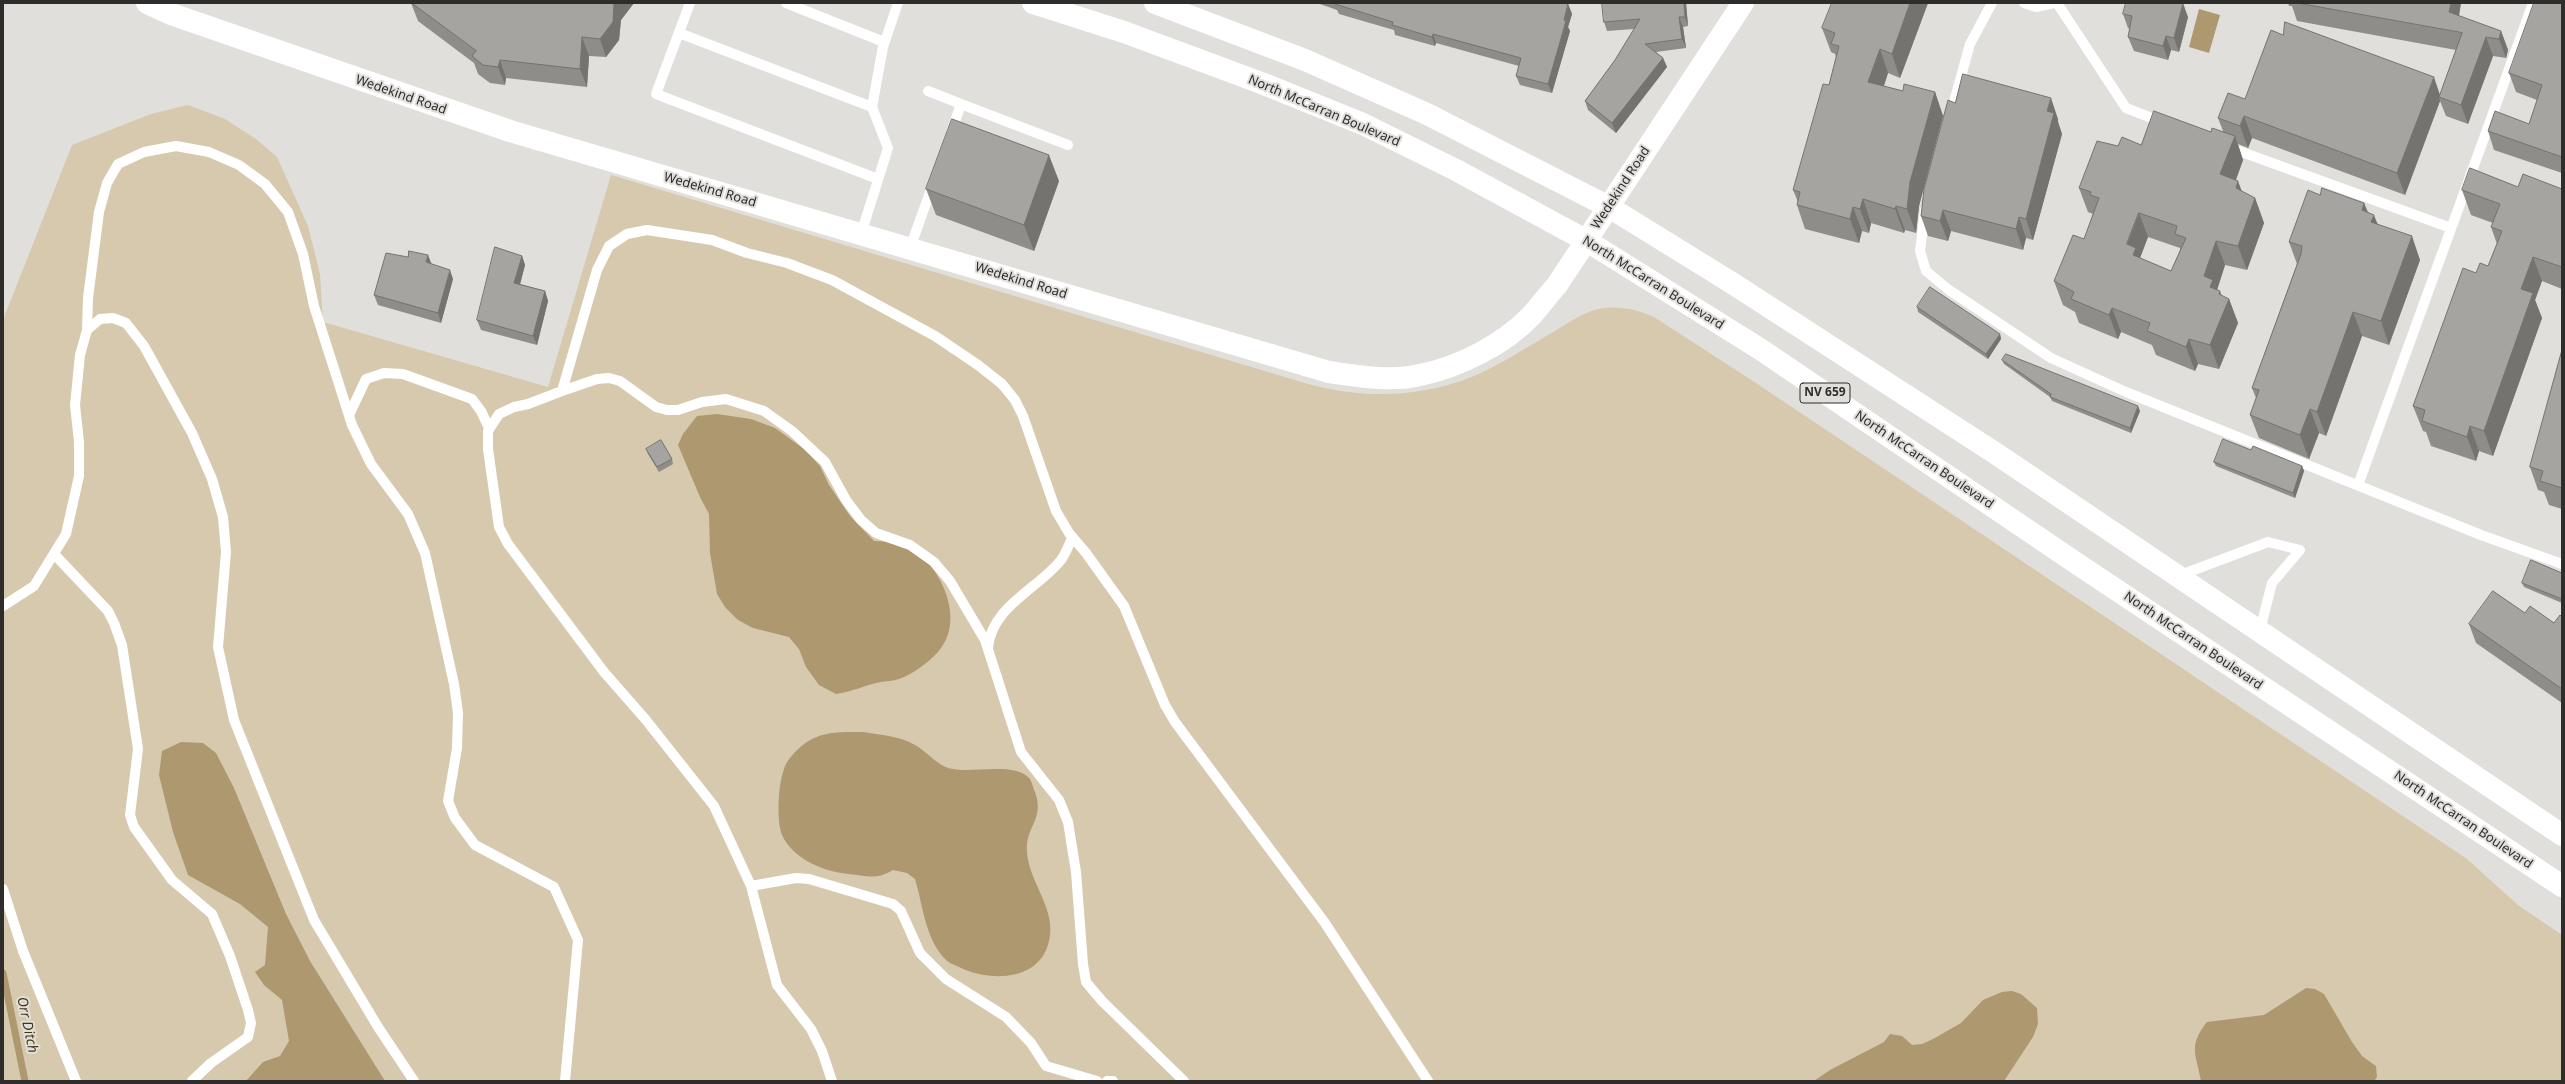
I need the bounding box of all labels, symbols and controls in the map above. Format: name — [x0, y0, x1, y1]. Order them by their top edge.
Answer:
street label: Wedekind Road — [353, 72, 449, 118]
street label: North McCarran Boulevard — [1246, 72, 1402, 150]
street label: Wedekind Road — [1588, 144, 1654, 232]
street label: Wedekind Road — [662, 169, 758, 211]
street label: North McCarran Boulevard — [1579, 233, 1727, 333]
street label: Wedekind Road — [973, 260, 1069, 302]
road number: NV 659 — [1800, 383, 1850, 403]
street label: North McCarran Boulevard — [1852, 408, 1996, 512]
street label: North McCarran Boulevard — [2121, 589, 2265, 693]
street label: North McCarran Boulevard — [2391, 768, 2535, 872]
water label: Orr Ditch — [13, 995, 41, 1055]

